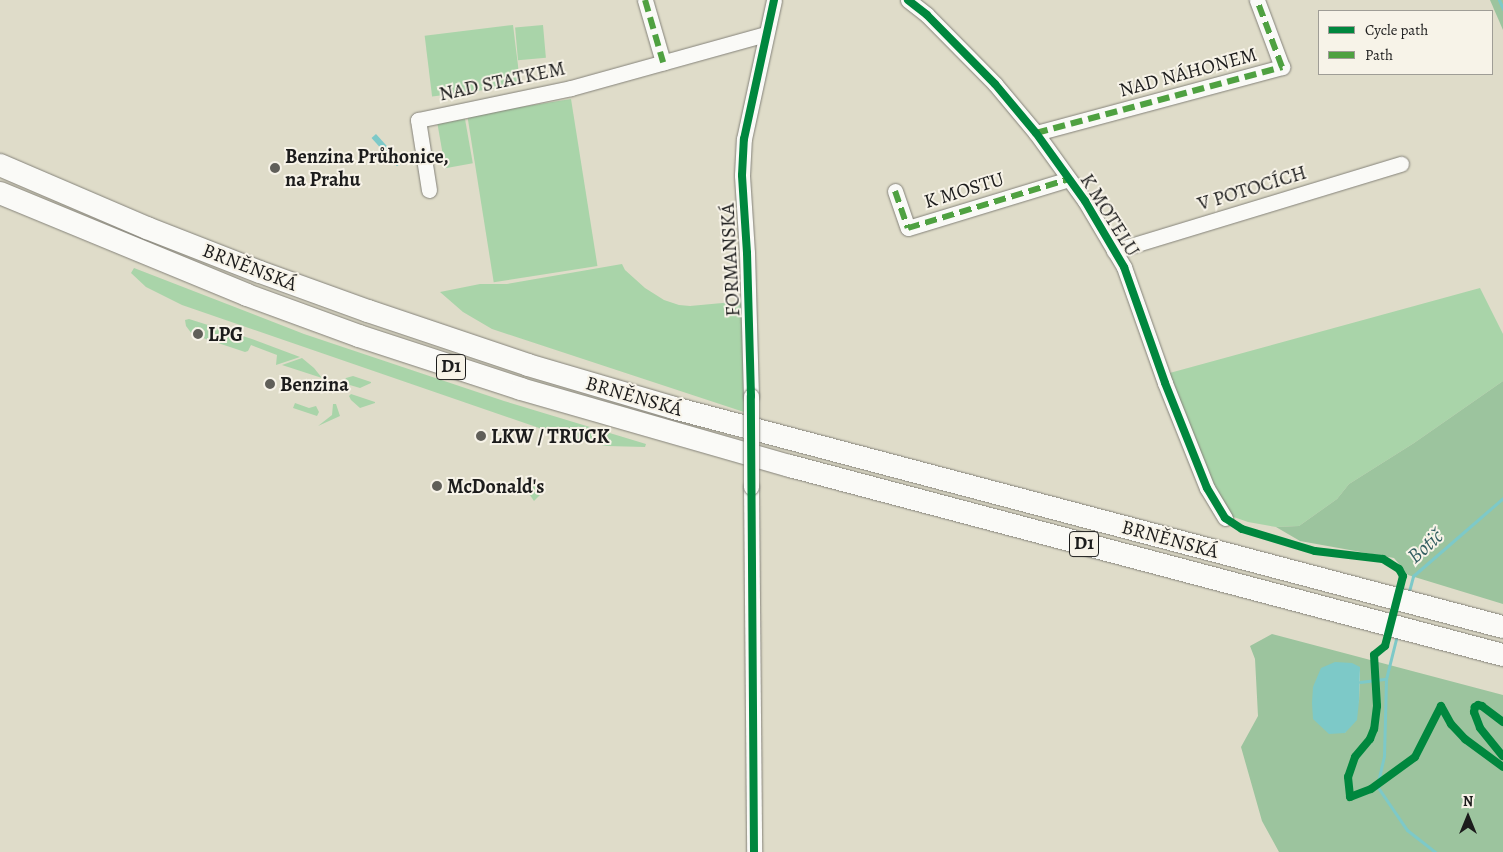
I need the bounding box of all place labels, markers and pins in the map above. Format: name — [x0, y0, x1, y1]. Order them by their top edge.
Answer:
place label: Benzina Průhonice, na Prahu — [285, 144, 449, 191]
marker: Benzina Průhonice, na Prahu — [269, 162, 281, 174]
place label: LPG — [208, 322, 243, 346]
marker: LPG — [192, 328, 204, 340]
place label: Benzina — [280, 372, 349, 396]
marker: Benzina — [264, 378, 276, 390]
place label: LKW / TRUCK — [491, 424, 610, 448]
marker: LKW / TRUCK — [475, 430, 487, 442]
place label: McDonald's — [447, 474, 544, 498]
marker: McDonald's — [431, 480, 443, 492]

